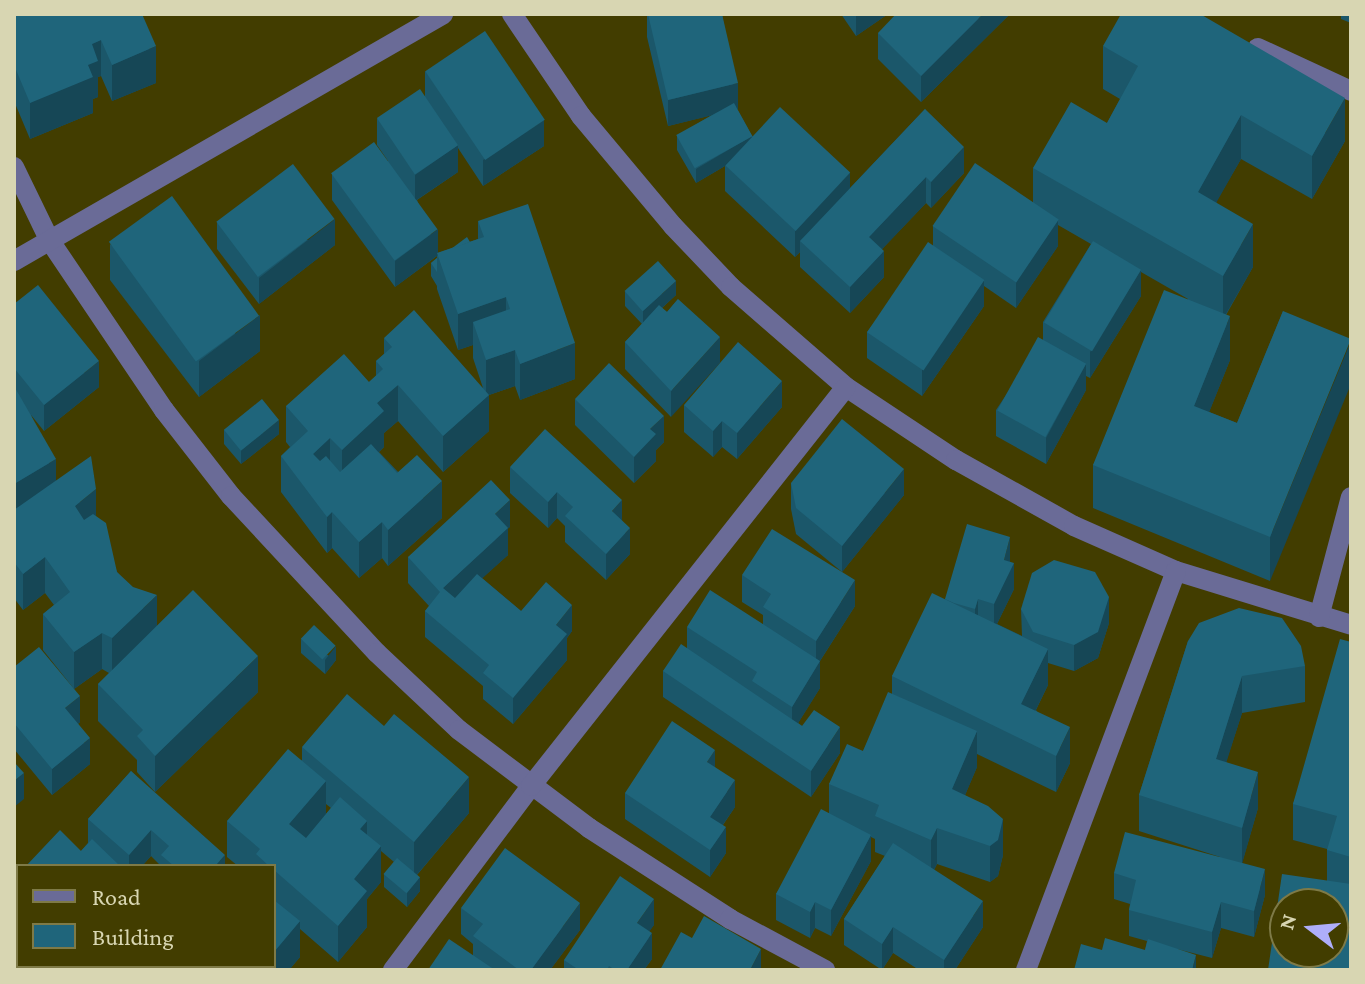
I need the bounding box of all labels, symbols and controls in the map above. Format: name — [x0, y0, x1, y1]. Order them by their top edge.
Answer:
legend — [16, 864, 276, 968]
text: Road — [92, 883, 141, 910]
north arrow — [1269, 888, 1349, 968]
text: N — [1273, 911, 1301, 932]
text: Building — [92, 923, 174, 950]

